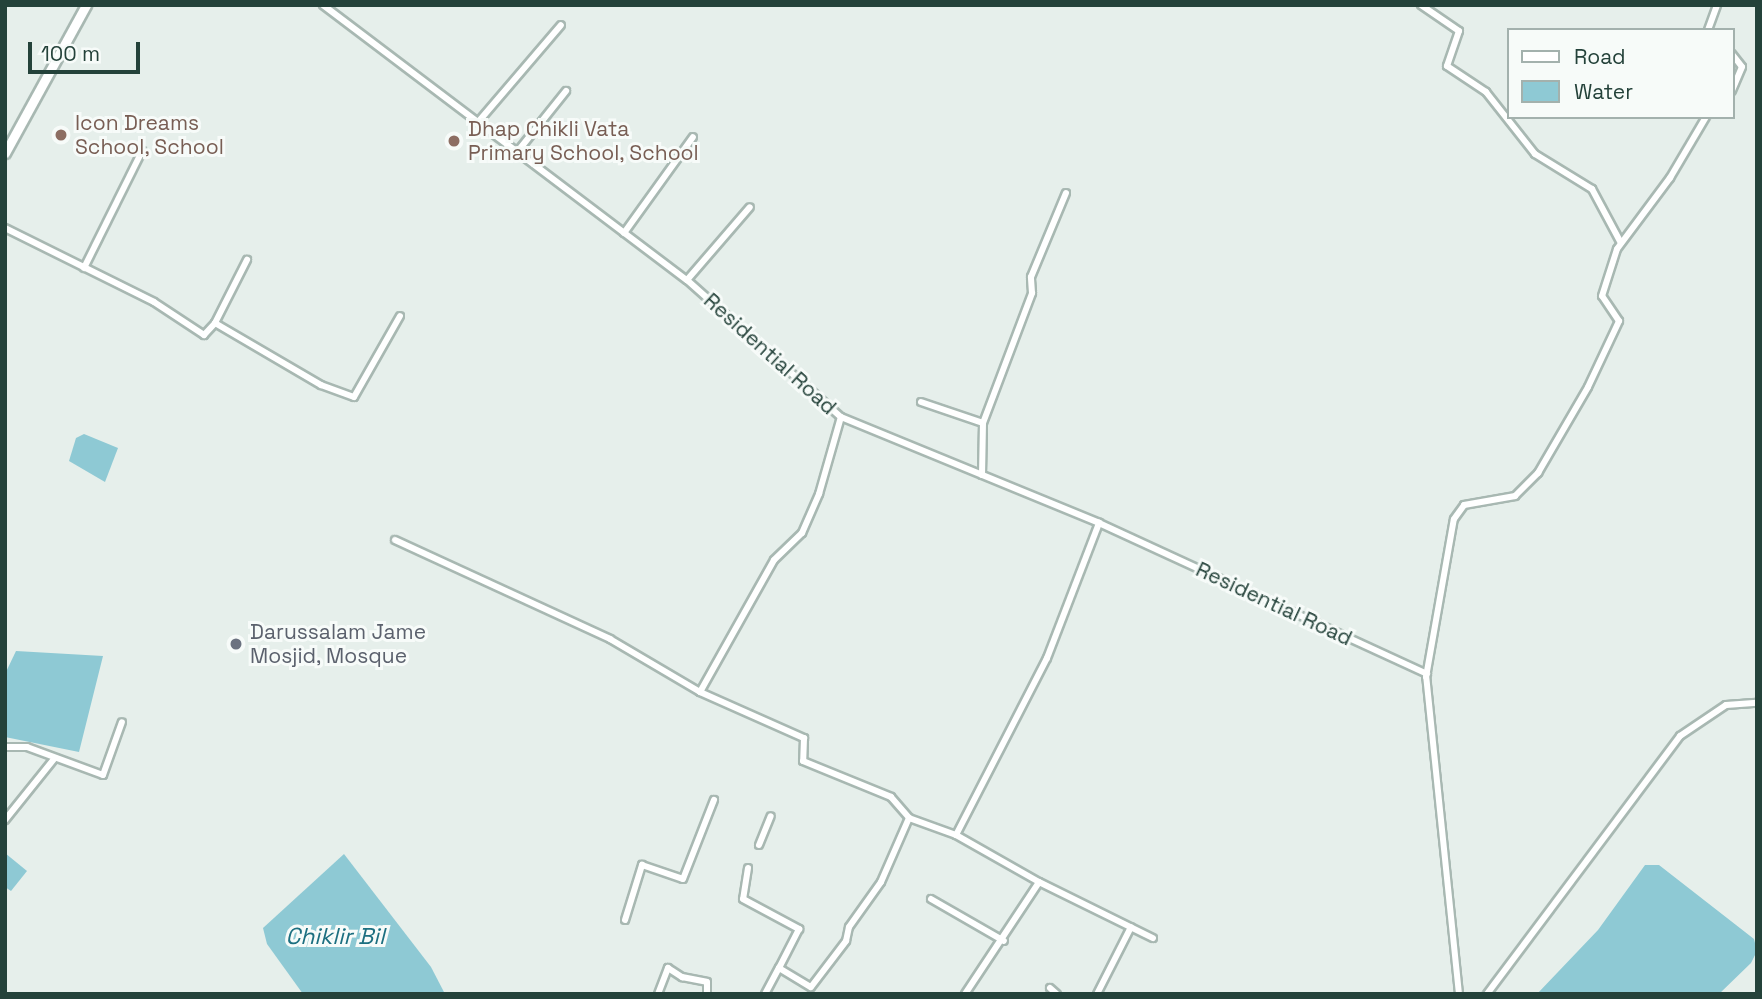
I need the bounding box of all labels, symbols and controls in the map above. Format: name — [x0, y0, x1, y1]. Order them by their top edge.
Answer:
scale bar — [32, 28, 144, 72]
legend — [1506, 28, 1734, 119]
text: 100 m — [41, 40, 100, 67]
text: Road — [1574, 43, 1626, 70]
text: Water — [1574, 78, 1633, 105]
place label: Icon Dreams School, School — [75, 110, 224, 160]
place label: Dhap Chikli Vata Primary School, School — [468, 116, 699, 166]
marker: Icon Dreams School, School — [53, 127, 69, 143]
marker: Dhap Chikli Vata Primary School, School — [446, 133, 462, 149]
street label: Residential Road — [699, 288, 841, 420]
street label: Residential Road — [1192, 557, 1356, 651]
place label: Darussalam Jame Mosjid, Mosque — [250, 619, 426, 669]
marker: Darussalam Jame Mosjid, Mosque — [228, 636, 244, 652]
water label: Chiklir Bil — [285, 922, 385, 950]

